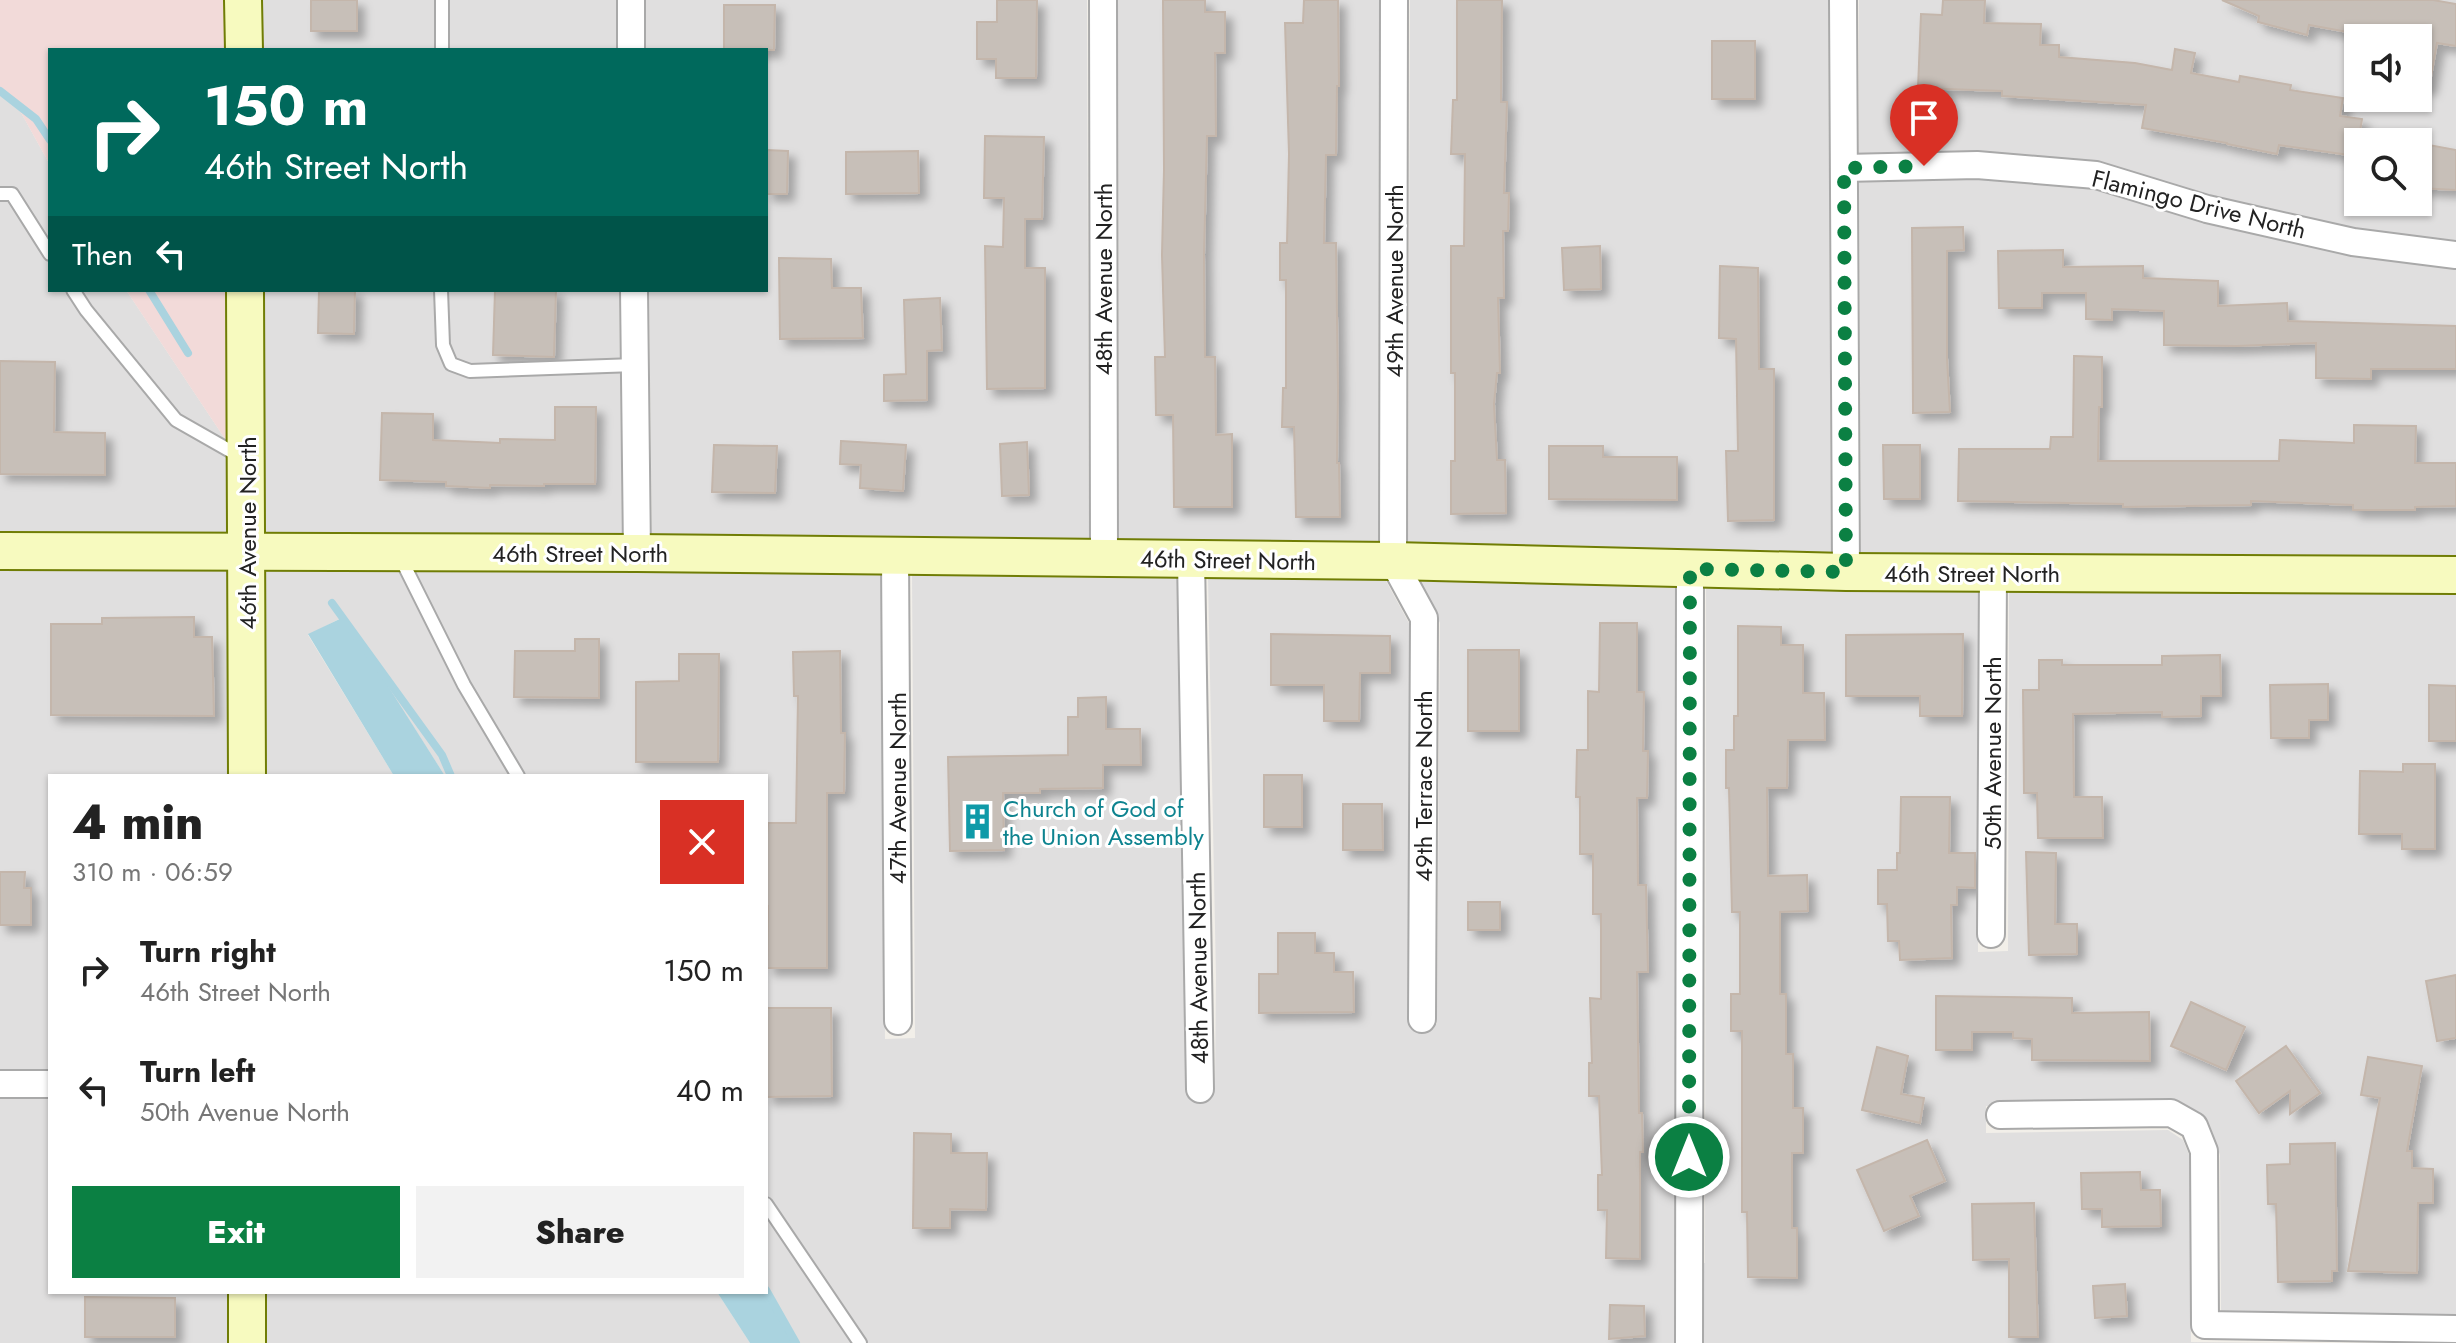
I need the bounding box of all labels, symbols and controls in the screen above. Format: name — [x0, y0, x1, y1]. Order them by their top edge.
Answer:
map controls — [2344, 24, 2432, 216]
button: sound — [2344, 24, 2432, 112]
text: 150 m — [204, 65, 368, 146]
icon: right — [72, 80, 176, 184]
pin — [1890, 84, 1958, 166]
icon: arrive — [1902, 96, 1946, 140]
button: search — [2344, 128, 2432, 216]
text: 46th Street North — [204, 140, 468, 192]
street label: Flamingo Drive North — [2088, 160, 2310, 248]
street label: 48th Avenue North — [1086, 183, 1121, 375]
street label: 49th Avenue North — [1377, 184, 1412, 378]
icon: left — [149, 232, 193, 276]
text: Then — [72, 233, 133, 276]
street label: 46th Avenue North — [230, 436, 265, 630]
street label: 46th Street North — [492, 536, 668, 571]
street label: 46th Street North — [1140, 541, 1316, 579]
street label: 46th Street North — [1884, 556, 2060, 591]
street label: 50th Avenue North — [1975, 656, 2010, 850]
street label: 49th Terrace North — [1406, 690, 1441, 882]
street label: 47th Avenue North — [880, 692, 915, 884]
text: 4 min — [72, 788, 203, 857]
place label: Church of God of the Union Assembly — [1003, 791, 1204, 854]
button: close — [660, 800, 744, 884]
building icon: Church of God of the Union Assembly — [958, 803, 996, 841]
text: 310 m · 06:59 — [72, 853, 233, 891]
street label: 48th Avenue North — [1179, 871, 1217, 1065]
text: Turn right — [140, 930, 276, 973]
icon: right — [72, 948, 116, 992]
text: 150 m — [663, 949, 744, 992]
text: 46th Street North — [140, 973, 331, 1011]
text: Turn left — [140, 1050, 255, 1093]
icon: left — [72, 1068, 116, 1112]
text: 40 m — [676, 1069, 744, 1112]
text: 50th Avenue North — [140, 1093, 350, 1131]
position arrow — [1647, 1115, 1731, 1199]
button: Exit — [72, 1186, 400, 1278]
button: Share — [416, 1186, 744, 1278]

